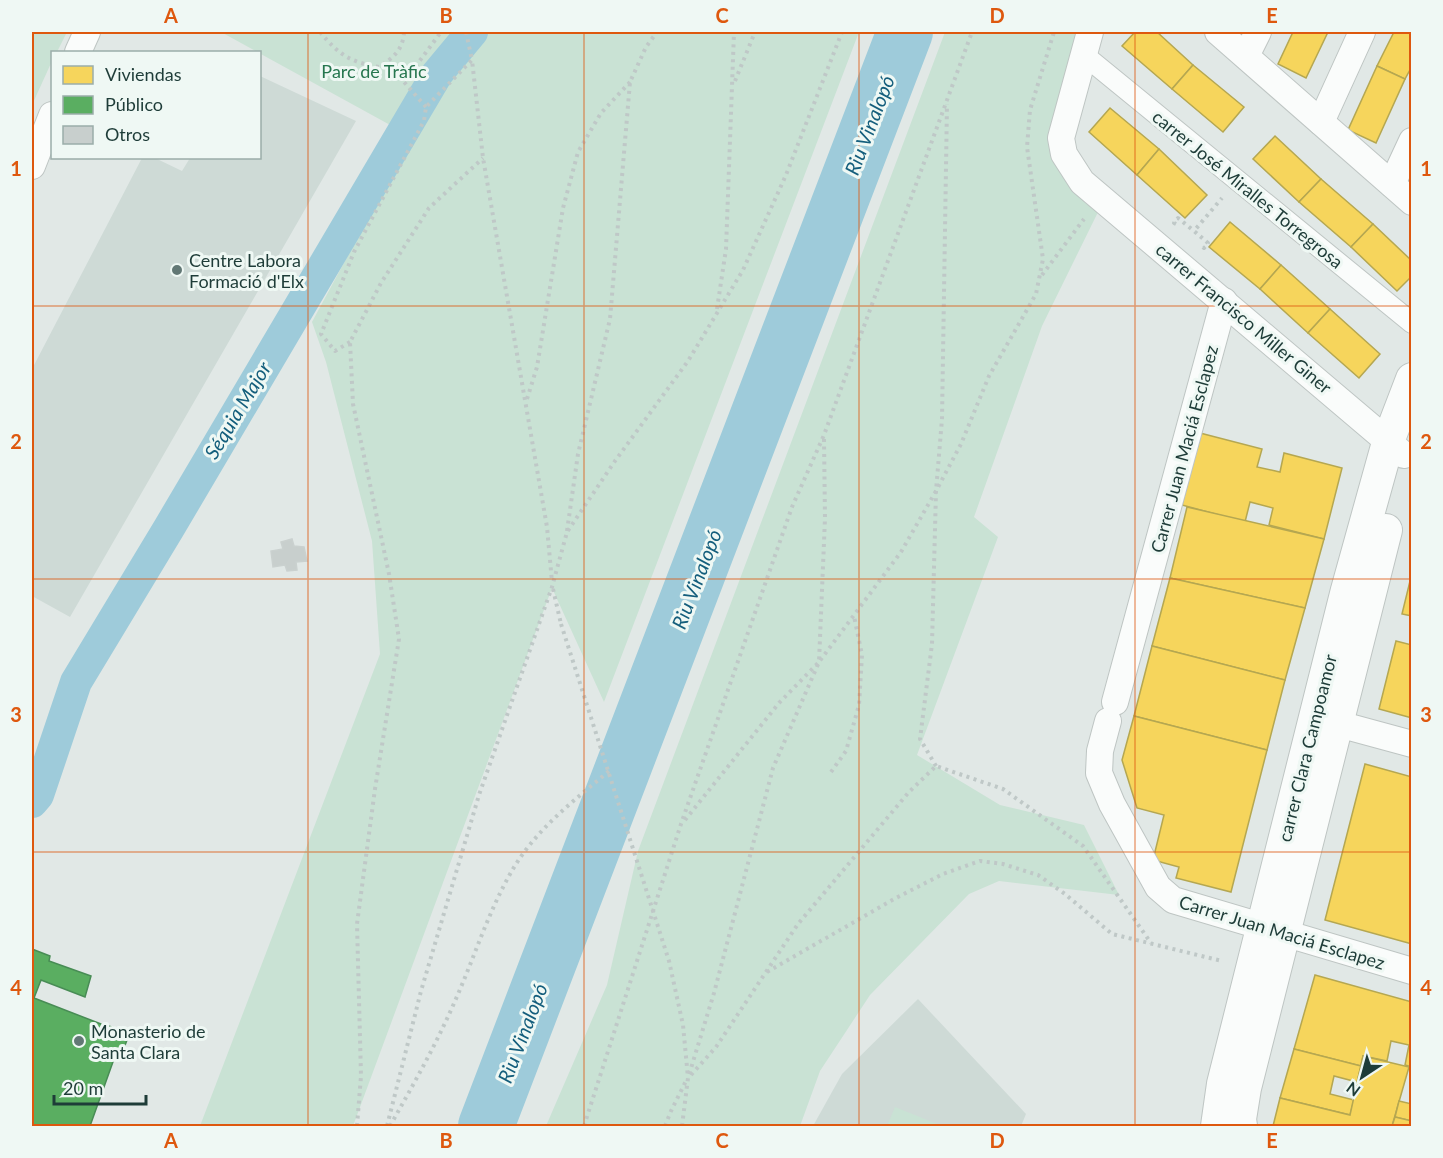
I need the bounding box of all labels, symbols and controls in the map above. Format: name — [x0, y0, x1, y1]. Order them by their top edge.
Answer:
text: A — [163, 3, 178, 27]
text: B — [439, 3, 453, 27]
text: C — [715, 3, 729, 27]
text: D — [989, 3, 1005, 27]
text: E — [1266, 3, 1278, 27]
legend — [51, 51, 261, 159]
park label: Parc de Tràfic — [321, 60, 427, 82]
text: Viviendas — [105, 63, 182, 85]
water label: Riu Vinalopó — [839, 72, 899, 178]
text: Público — [105, 93, 163, 115]
street label: carrer José Miralles Torregrosa — [1148, 105, 1348, 273]
text: Otros — [105, 123, 150, 145]
text: 1 — [10, 156, 22, 180]
text: 1 — [1420, 156, 1432, 180]
street label: carrer Francisco Miller Giner — [1152, 238, 1337, 398]
place label: Centre Labora Formació d'Elx — [189, 249, 304, 292]
marker: Centre Labora Formació d'Elx — [170, 263, 184, 277]
street label: Carrer Juan Maciá Esclapez — [1146, 343, 1222, 555]
water label: Séquia Major — [199, 356, 276, 463]
text: 2 — [10, 429, 22, 453]
text: 2 — [1420, 429, 1432, 453]
water label: Riu Vinalopó — [666, 526, 726, 632]
street label: carrer Clara Campoamor — [1273, 652, 1341, 844]
text: 3 — [10, 702, 22, 726]
text: 3 — [1420, 702, 1432, 726]
street label: Carrer Juan Maciá Esclapez — [1177, 890, 1387, 974]
text: 4 — [10, 975, 22, 999]
text: 4 — [1420, 975, 1432, 999]
water label: Riu Vinalopó — [492, 980, 552, 1086]
place label: Monasterio de Santa Clara — [91, 1020, 206, 1063]
marker: Monasterio de Santa Clara — [72, 1034, 86, 1048]
north arrow — [1332, 1047, 1392, 1107]
scale bar — [54, 1068, 146, 1106]
text: 20 m — [63, 1077, 103, 1099]
text: N — [1342, 1078, 1363, 1101]
text: A — [163, 1128, 178, 1152]
text: B — [439, 1128, 453, 1152]
text: C — [715, 1128, 729, 1152]
text: D — [989, 1128, 1005, 1152]
text: E — [1266, 1128, 1278, 1152]

